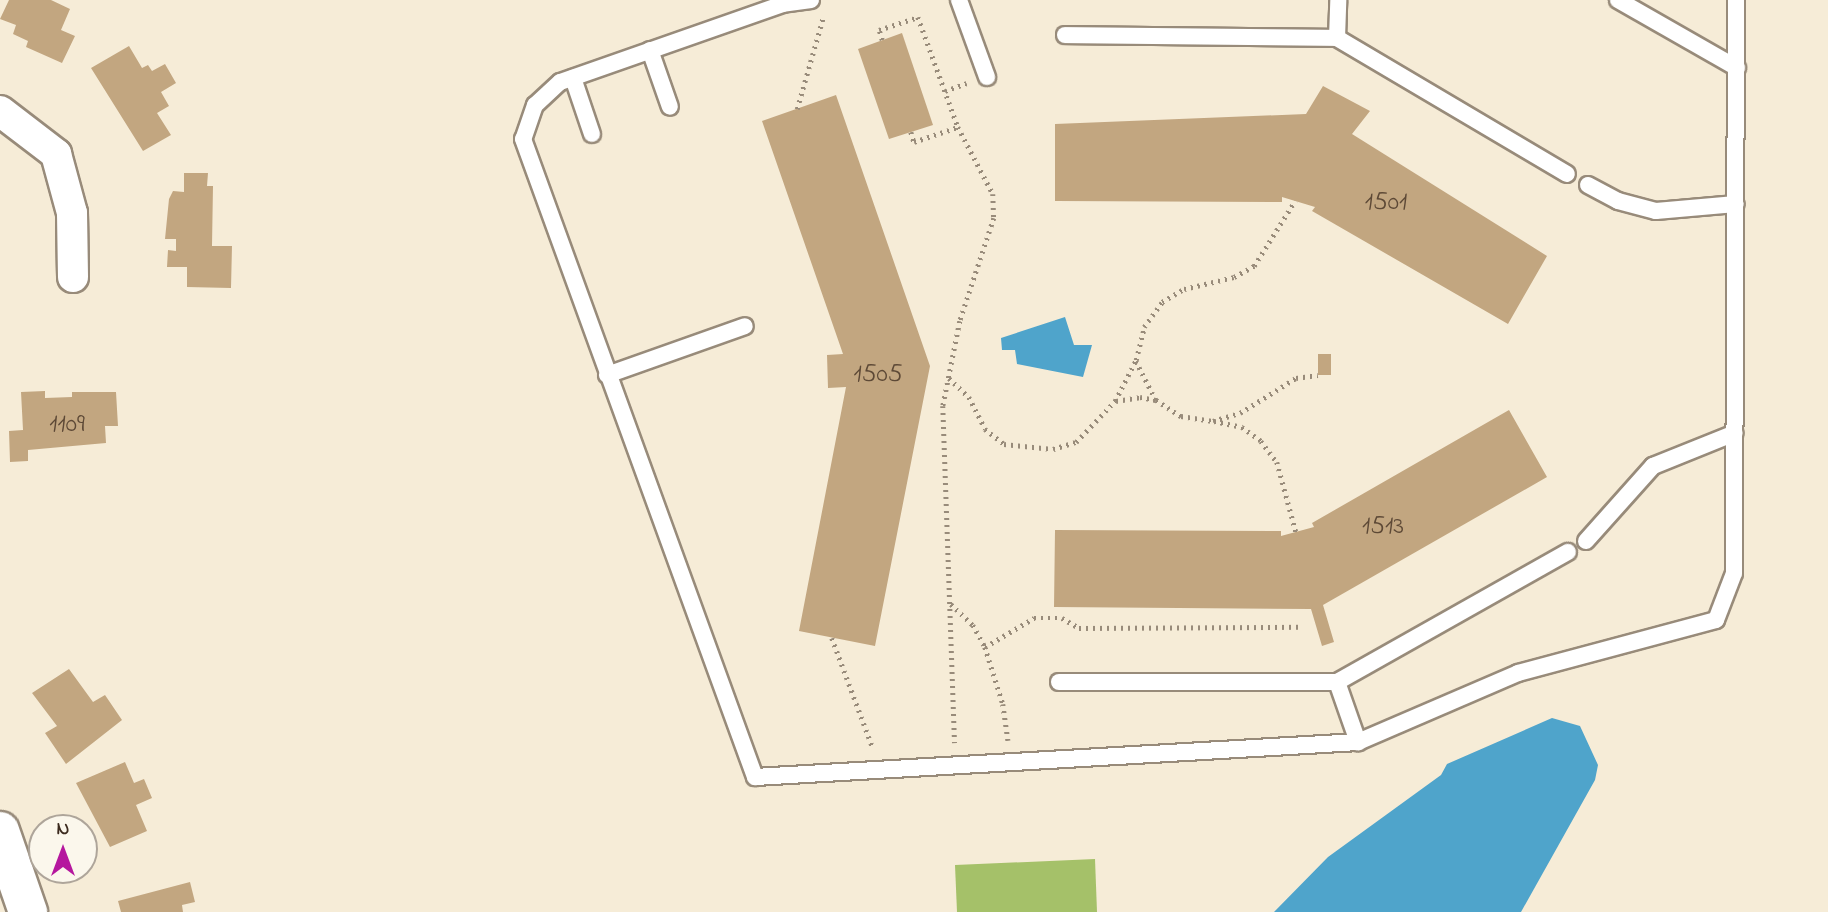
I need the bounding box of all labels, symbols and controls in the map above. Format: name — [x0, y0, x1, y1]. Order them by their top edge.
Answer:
house number: 1501 — [1365, 188, 1407, 220]
house number: 1505 — [853, 360, 903, 392]
house number: 1109 — [49, 410, 85, 442]
house number: 1513 — [1362, 512, 1404, 544]
north arrow — [28, 814, 98, 884]
text: N — [57, 816, 69, 843]

